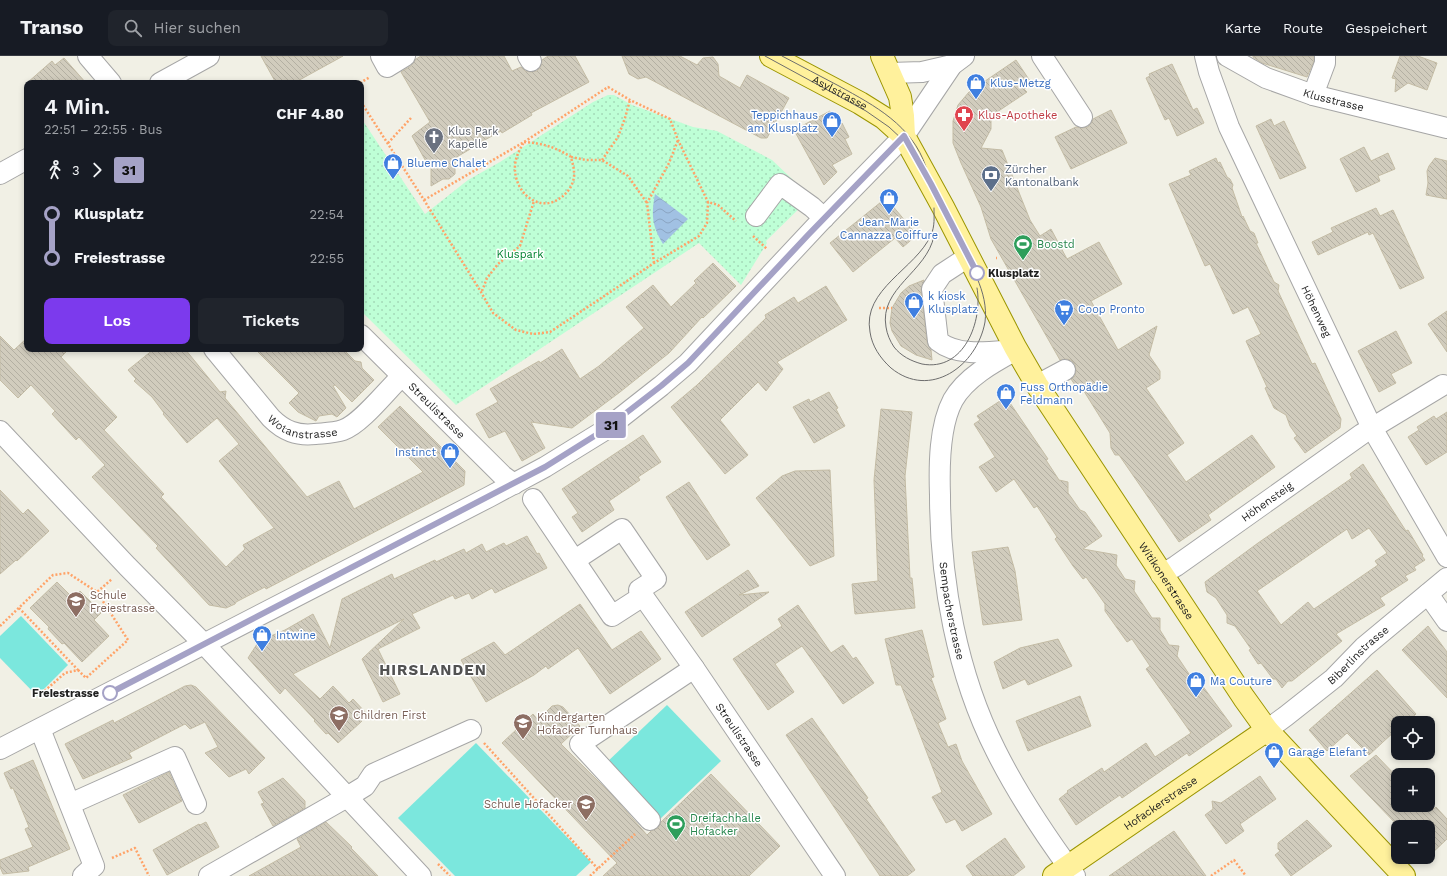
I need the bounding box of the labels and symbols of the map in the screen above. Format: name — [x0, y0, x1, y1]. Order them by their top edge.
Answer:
shop icon: Klus-Metzg — [965, 72, 987, 100]
street label: Asylstrasse — [810, 73, 870, 113]
place label: Klus-Metzg — [990, 77, 1051, 90]
street label: Klusstrasse — [1301, 86, 1365, 114]
pharmacy icon: Klus-Apotheke — [953, 104, 975, 132]
place label: Teppichhaus am Klusplatz — [748, 109, 818, 135]
place label: Klus-Apotheke — [978, 109, 1057, 122]
shop icon: Teppichhaus am Klusplatz — [821, 110, 843, 138]
place label: Klus Park Kapelle — [448, 125, 499, 151]
church icon: Klus Park Kapelle — [423, 126, 445, 154]
shop icon: Blueme Chalet — [382, 152, 404, 180]
place label: Blueme Chalet — [407, 157, 486, 170]
place label: Zürcher Kantonalbank — [1005, 163, 1079, 189]
bank icon: Zürcher Kantonalbank — [980, 164, 1002, 192]
shop icon: Jean-Marie Cannazza Coiffure — [878, 187, 900, 215]
place label: Jean-Marie Cannazza Coiffure — [840, 216, 938, 242]
sports icon: Boostd — [1012, 233, 1034, 261]
place label: Boostd — [1037, 238, 1075, 251]
park label: Kluspark — [496, 248, 544, 261]
marker: Klusplatz — [969, 265, 985, 281]
place label: Klusplatz — [988, 267, 1039, 280]
street label: Höhenweg — [1298, 283, 1334, 340]
place label: k kiosk Klusplatz — [928, 290, 978, 316]
shop icon: k kiosk Klusplatz — [903, 291, 925, 319]
supermarket icon: Coop Pronto — [1053, 298, 1075, 326]
place label: Coop Pronto — [1078, 303, 1145, 316]
street label: Streulistrasse — [406, 380, 468, 442]
place label: Fuss Orthopädie Feldmann — [1020, 381, 1108, 407]
shop icon: Fuss Orthopädie Feldmann — [995, 382, 1017, 410]
street label: Wotanstrasse — [265, 412, 339, 441]
line badge: 31 — [593, 412, 629, 438]
shop icon: Instinct — [439, 441, 461, 469]
place label: Instinct — [395, 446, 436, 459]
street label: Höhensteig — [1239, 479, 1296, 525]
street label: Witikonerstrasse — [1136, 540, 1196, 622]
street label: Sempacherstrasse — [936, 561, 967, 661]
place label: Schule Freiestrasse — [90, 589, 155, 615]
school or university icon: Schule Freiestrasse — [65, 590, 87, 618]
street label: Biberlinstrasse — [1325, 623, 1392, 688]
shop icon: Intwine — [251, 624, 273, 652]
place label: Intwine — [276, 629, 316, 642]
district label: HIRSLANDEN — [379, 661, 487, 679]
shop icon: Ma Couture — [1185, 670, 1207, 698]
place label: Ma Couture — [1210, 675, 1272, 688]
marker: Freiestrasse — [102, 685, 118, 701]
place label: Freiestrasse — [32, 687, 99, 700]
street label: Streulistrasse — [713, 701, 765, 770]
school or university icon: Children First — [328, 704, 350, 732]
place label: Children First — [353, 709, 426, 722]
place label: Kindergarten Hofacker Turnhaus — [537, 711, 638, 737]
school or university icon: Kindergarten Hofacker Turnhaus — [512, 712, 534, 740]
shop icon: Garage Elefant — [1263, 741, 1285, 769]
place label: Garage Elefant — [1288, 746, 1367, 759]
street label: Hofackerstrasse — [1121, 774, 1200, 833]
school or university icon: Schule Hofacker — [575, 793, 597, 821]
place label: Schule Hofacker — [484, 798, 573, 811]
place label: Dreifachhalle Hofacker — [690, 812, 761, 838]
sports icon: Dreifachhalle Hofacker — [665, 813, 687, 841]

